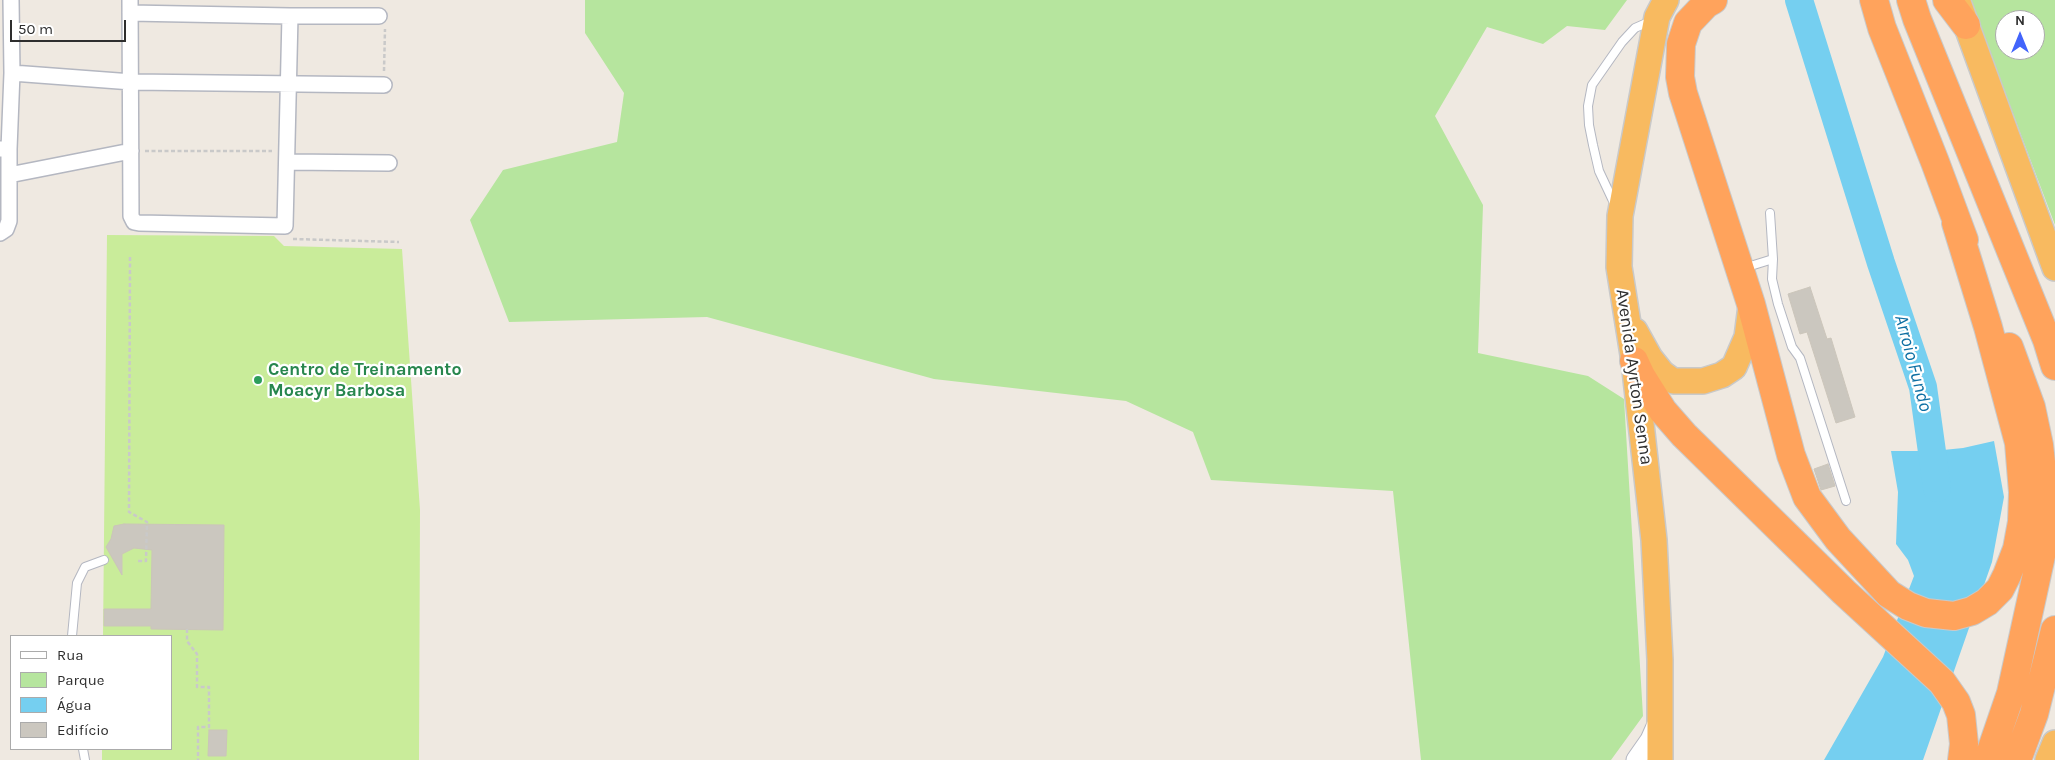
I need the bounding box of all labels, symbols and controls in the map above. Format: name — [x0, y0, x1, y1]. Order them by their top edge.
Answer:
scale bar — [12, 10, 129, 42]
north arrow — [1995, 10, 2045, 60]
text: N — [2015, 12, 2025, 29]
text: 50 m — [18, 20, 53, 38]
street label: Avenida Ayrton Senna — [1611, 288, 1657, 466]
water label: Arroio Fundo — [1889, 312, 1937, 414]
place label: Centro de Treinamento Moacyr Barbosa — [268, 359, 462, 402]
marker: Centro de Treinamento Moacyr Barbosa — [252, 374, 264, 386]
legend — [10, 635, 172, 750]
text: Rua — [57, 646, 84, 664]
text: Parque — [57, 671, 105, 689]
text: Água — [57, 696, 91, 714]
text: Edifício — [57, 721, 109, 739]

